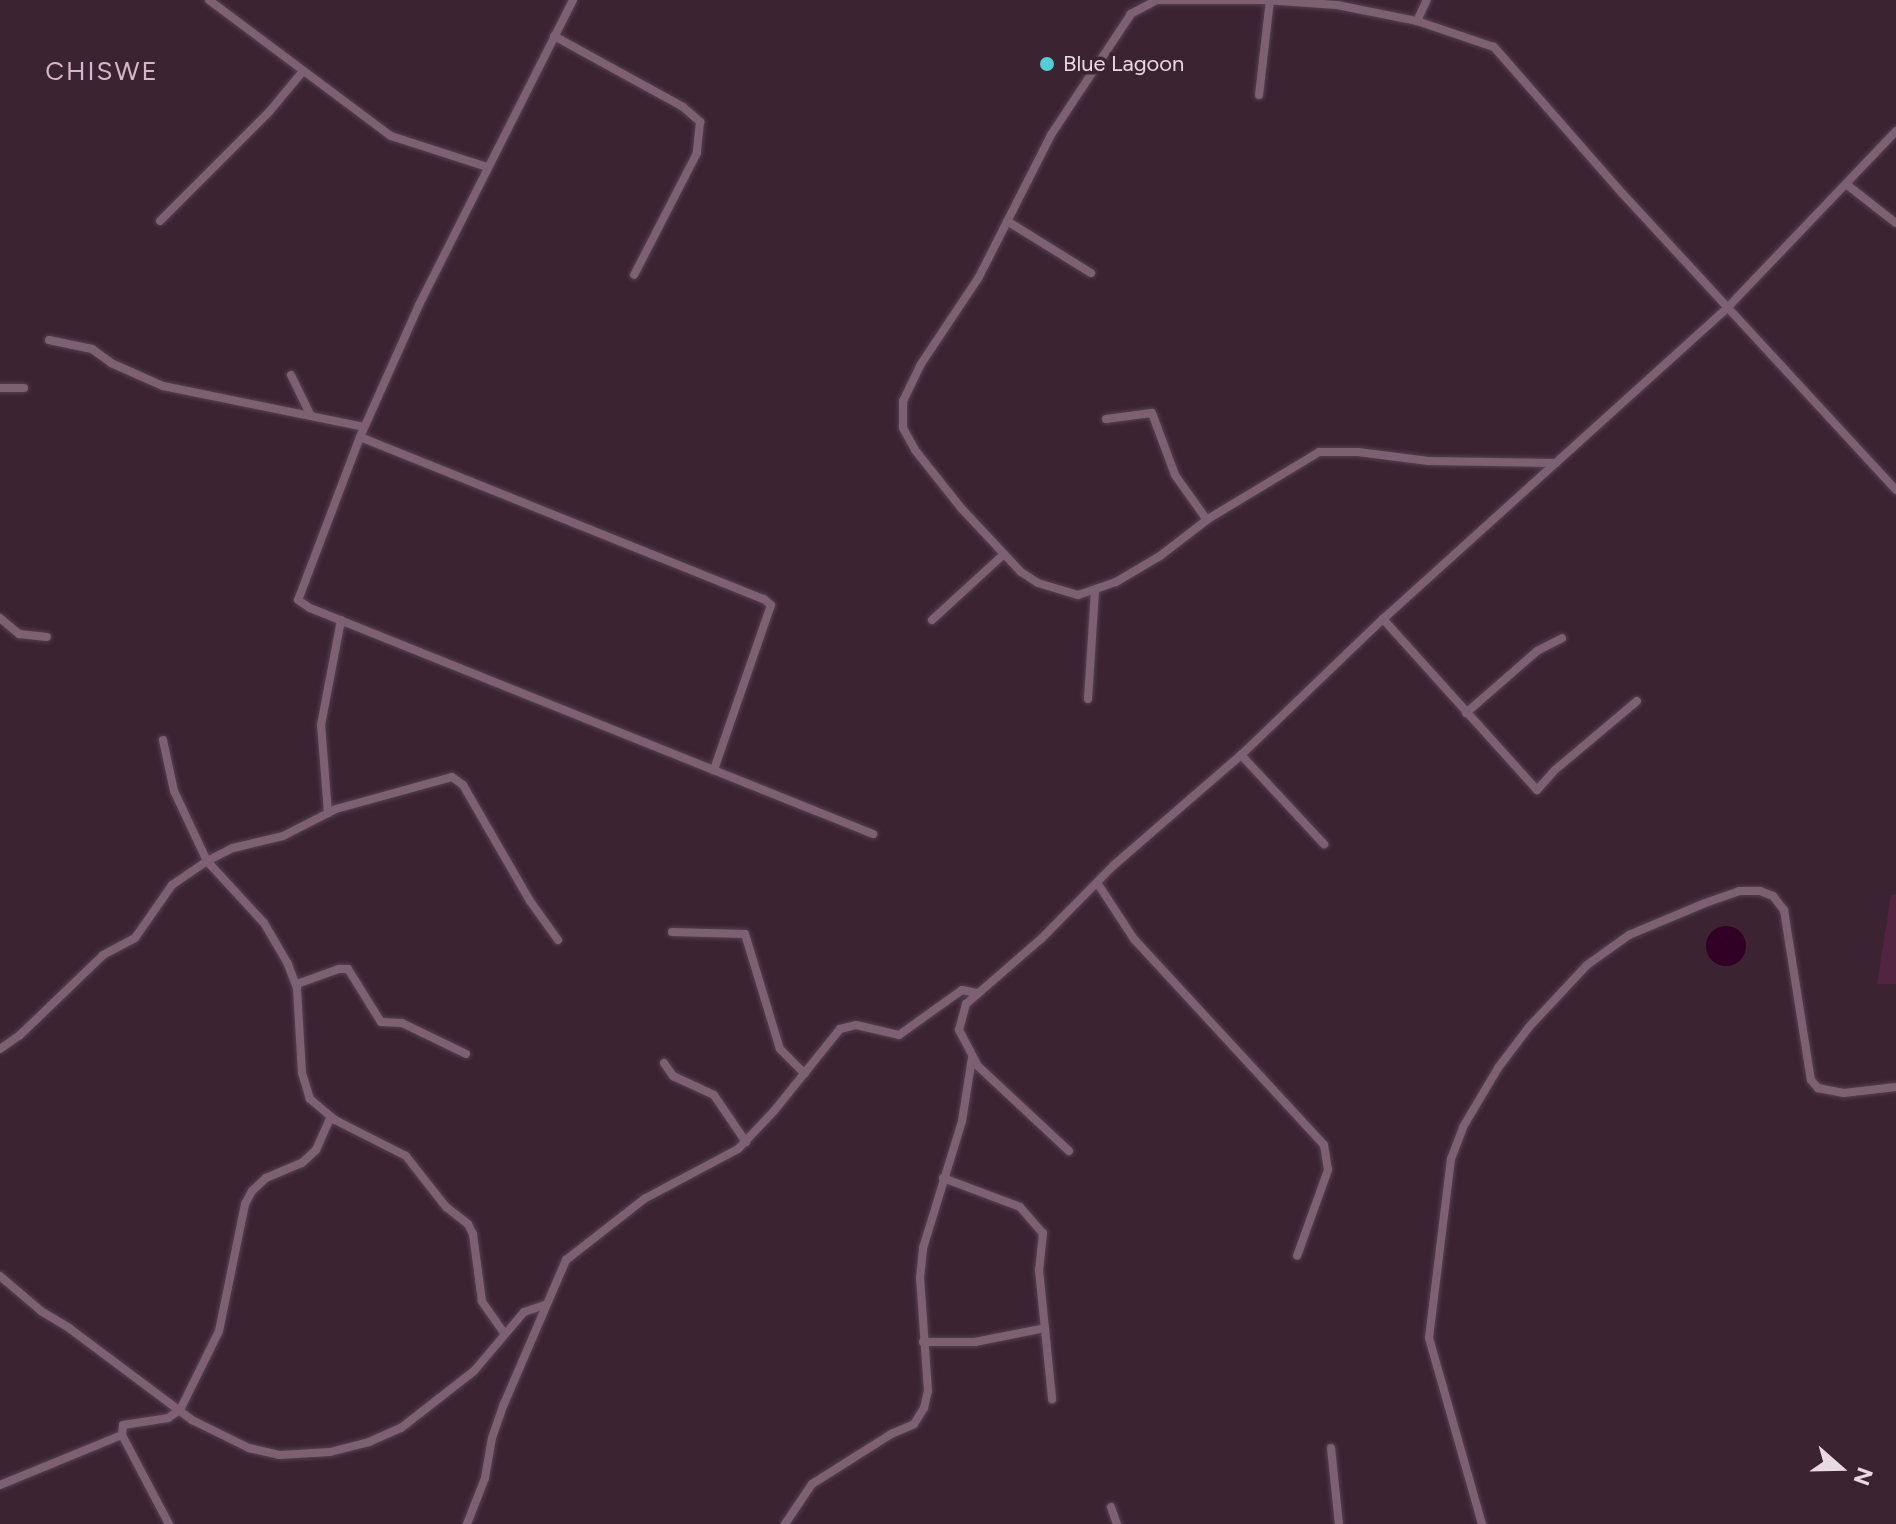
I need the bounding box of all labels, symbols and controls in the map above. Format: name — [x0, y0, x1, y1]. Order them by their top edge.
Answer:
place label: Blue Lagoon — [1063, 51, 1184, 77]
marker: Blue Lagoon — [1038, 55, 1056, 73]
district label: CHISWE — [45, 56, 159, 88]
north arrow — [1800, 1428, 1880, 1508]
text: N — [1847, 1464, 1879, 1489]

